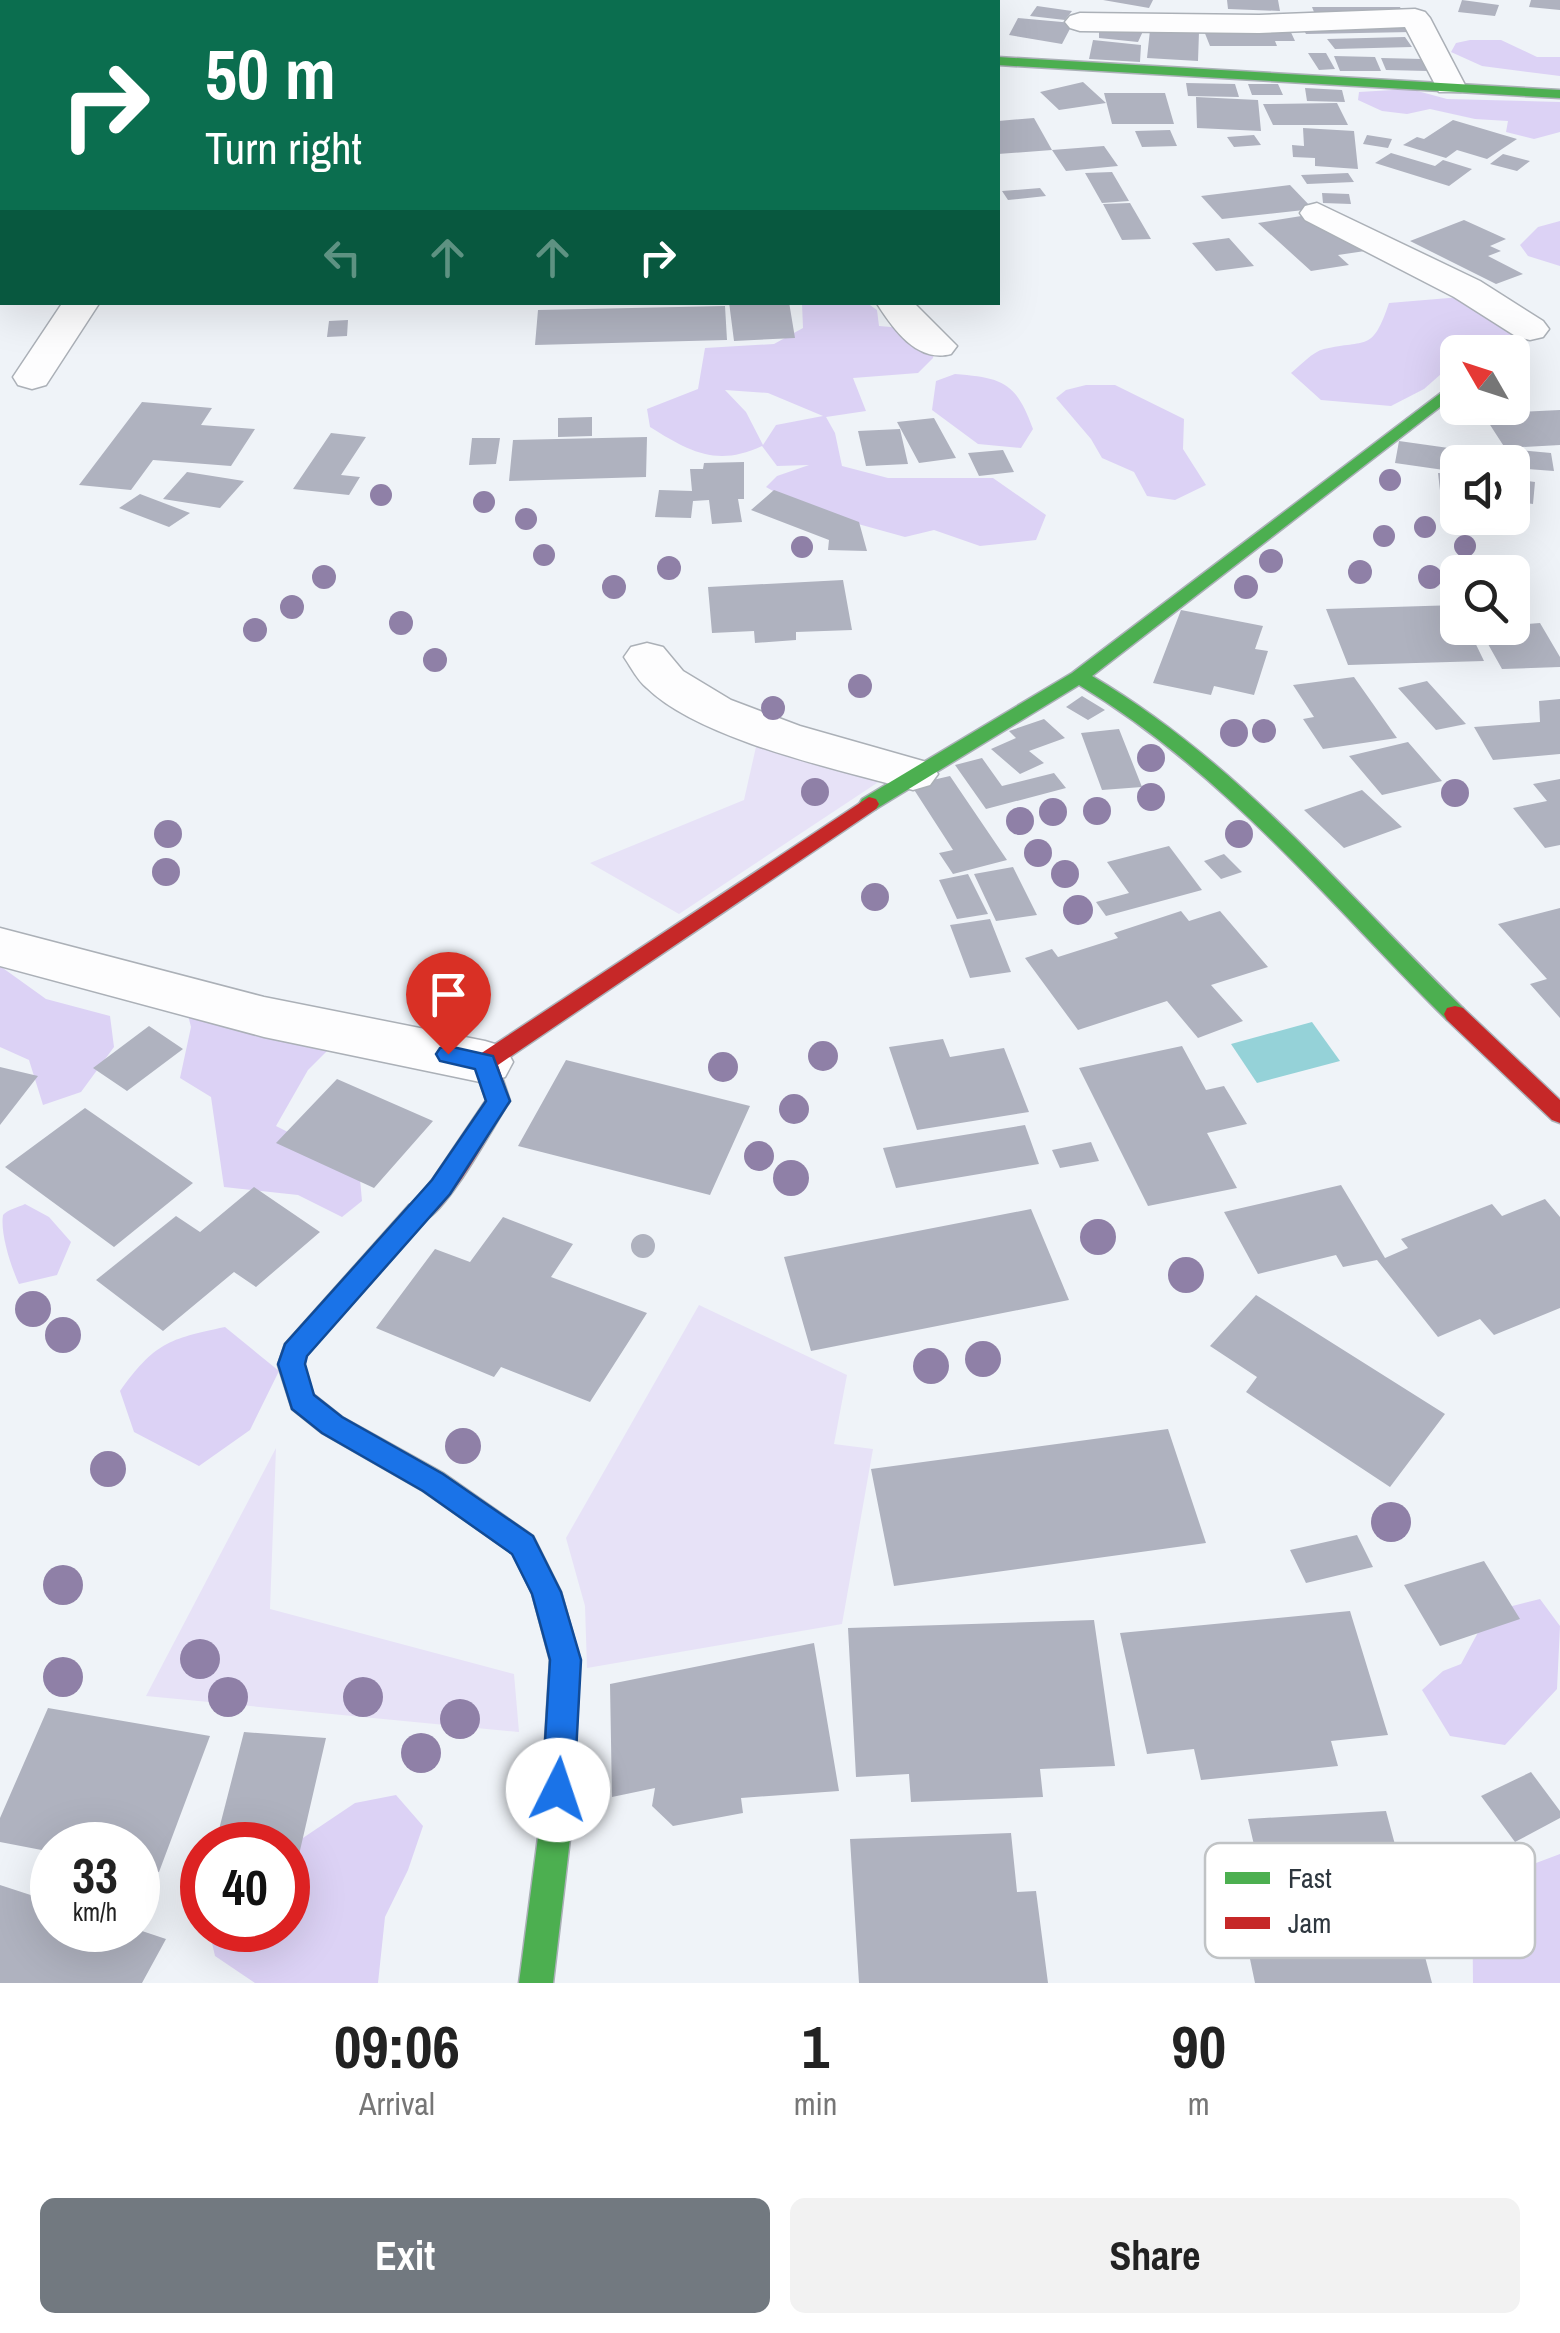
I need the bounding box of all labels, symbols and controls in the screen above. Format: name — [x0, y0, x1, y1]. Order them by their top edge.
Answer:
text: 50 m — [205, 27, 336, 121]
icon: right — [40, 40, 170, 170]
text: Turn right — [205, 117, 362, 178]
icon: left — [315, 230, 370, 285]
icon: ahead — [420, 230, 475, 285]
icon: ahead — [525, 230, 580, 285]
icon: right — [630, 230, 685, 285]
north arrow — [1440, 335, 1530, 425]
map controls — [1440, 335, 1530, 645]
button: sound — [1440, 445, 1530, 535]
button: search — [1440, 555, 1530, 645]
pin — [406, 952, 491, 1055]
icon: arrive — [421, 967, 476, 1022]
position arrow — [506, 1738, 610, 1842]
speed limit sign: 40 — [180, 1822, 310, 1952]
text: 33 — [72, 1841, 118, 1909]
legend — [1205, 1843, 1535, 1958]
text: Fast — [1288, 1859, 1332, 1897]
text: km/h — [73, 1895, 117, 1929]
text: Jam — [1288, 1904, 1331, 1942]
text: 09:06 — [334, 2006, 460, 2087]
text: 1 — [802, 2006, 829, 2087]
text: 90 — [1171, 2006, 1226, 2087]
text: Arrival — [359, 2082, 435, 2125]
text: min — [794, 2082, 837, 2125]
text: m — [1188, 2082, 1210, 2125]
button: Exit — [40, 2198, 770, 2313]
button: Share — [790, 2198, 1520, 2313]

